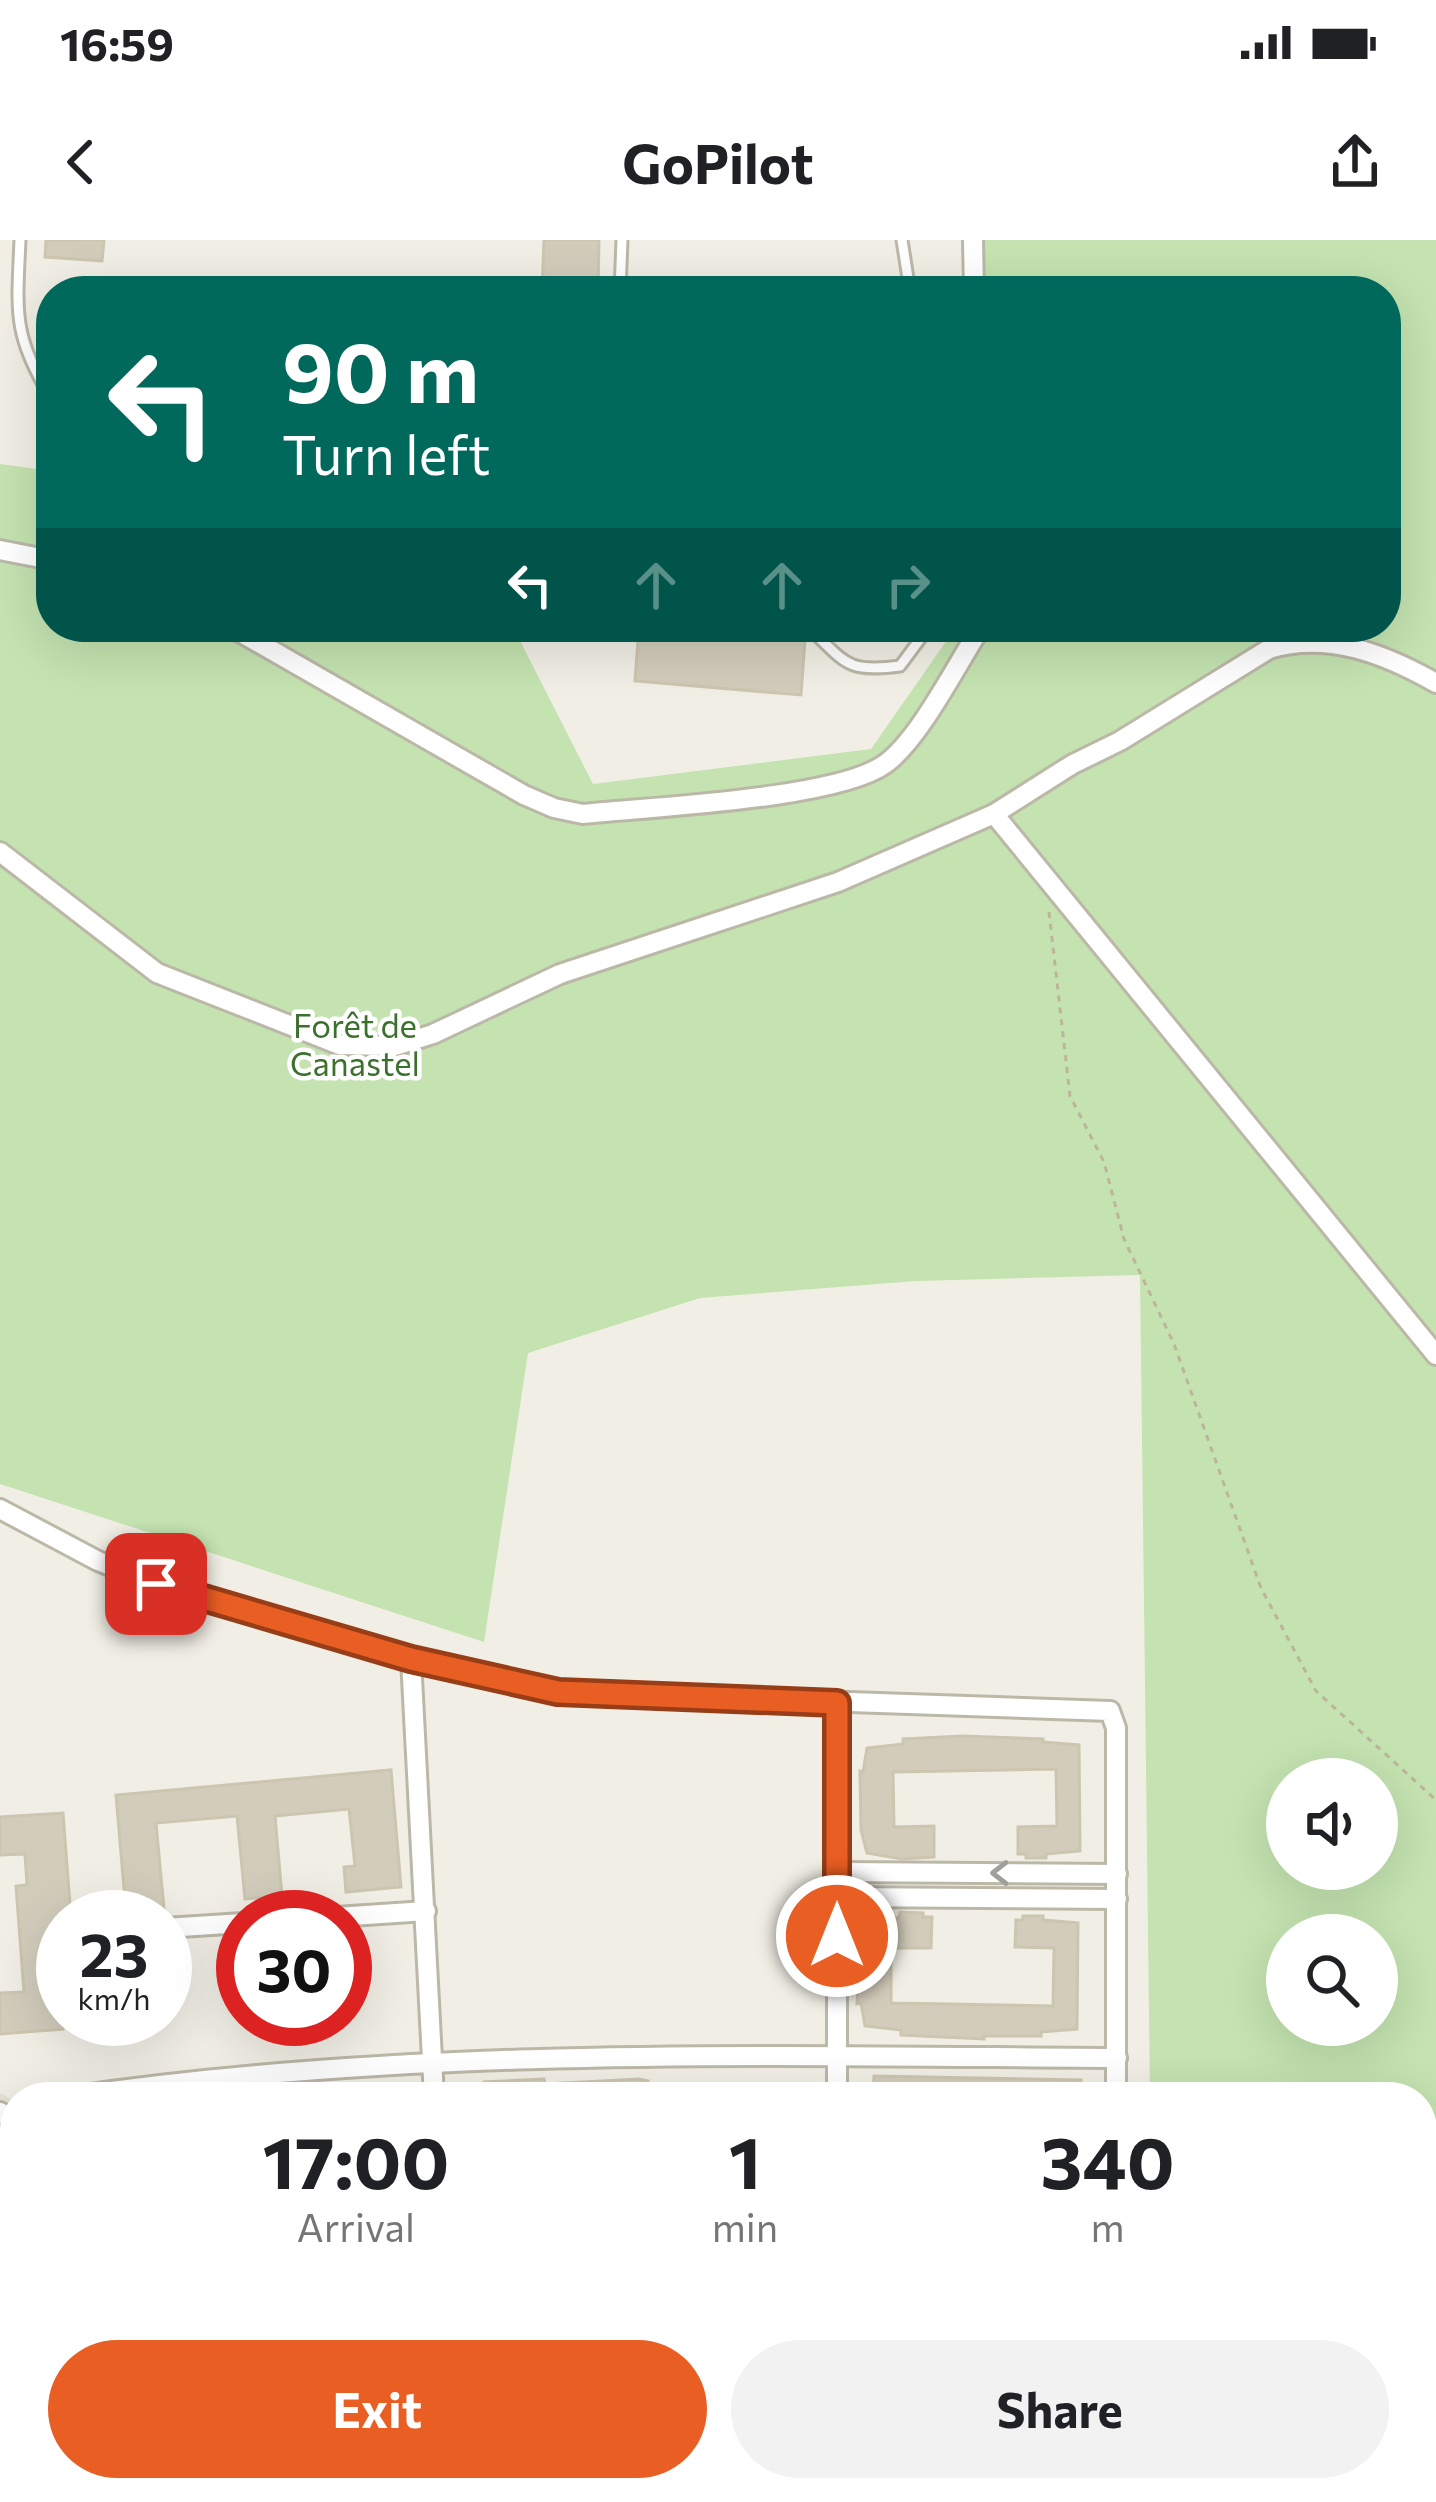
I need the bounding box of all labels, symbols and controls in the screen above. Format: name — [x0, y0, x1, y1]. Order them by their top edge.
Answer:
text: 16:59 — [60, 15, 174, 70]
icon: back — [48, 129, 114, 195]
text: GoPilot — [622, 129, 814, 195]
icon: share — [1322, 129, 1388, 195]
text: 90 m — [282, 318, 479, 420]
icon: left — [84, 324, 240, 480]
text: Turn left — [282, 420, 490, 486]
icon: left — [497, 552, 563, 618]
icon: ahead — [623, 552, 689, 618]
icon: ahead — [749, 552, 815, 618]
icon: right — [875, 552, 941, 618]
park label: Forêt de Canastel — [290, 1004, 420, 1083]
pin — [105, 1533, 207, 1635]
icon: arrive — [123, 1551, 189, 1617]
map controls — [1266, 1758, 1398, 2046]
button: sound — [1266, 1758, 1398, 1890]
one-way arrow — [990, 1861, 1009, 1887]
position arrow — [774, 1873, 900, 1999]
speed limit sign: 30 — [216, 1890, 372, 2046]
button: search — [1266, 1914, 1398, 2046]
text: 23 — [79, 1916, 149, 1989]
text: km/h — [78, 1979, 150, 2016]
text: 17:00 — [262, 2116, 449, 2204]
text: 1 — [729, 2116, 761, 2204]
text: 340 — [1041, 2116, 1175, 2204]
text: Arrival — [297, 2202, 415, 2250]
text: min — [712, 2202, 778, 2250]
text: m — [1091, 2202, 1125, 2250]
button: Exit — [48, 2340, 707, 2478]
button: Share — [731, 2340, 1389, 2478]

